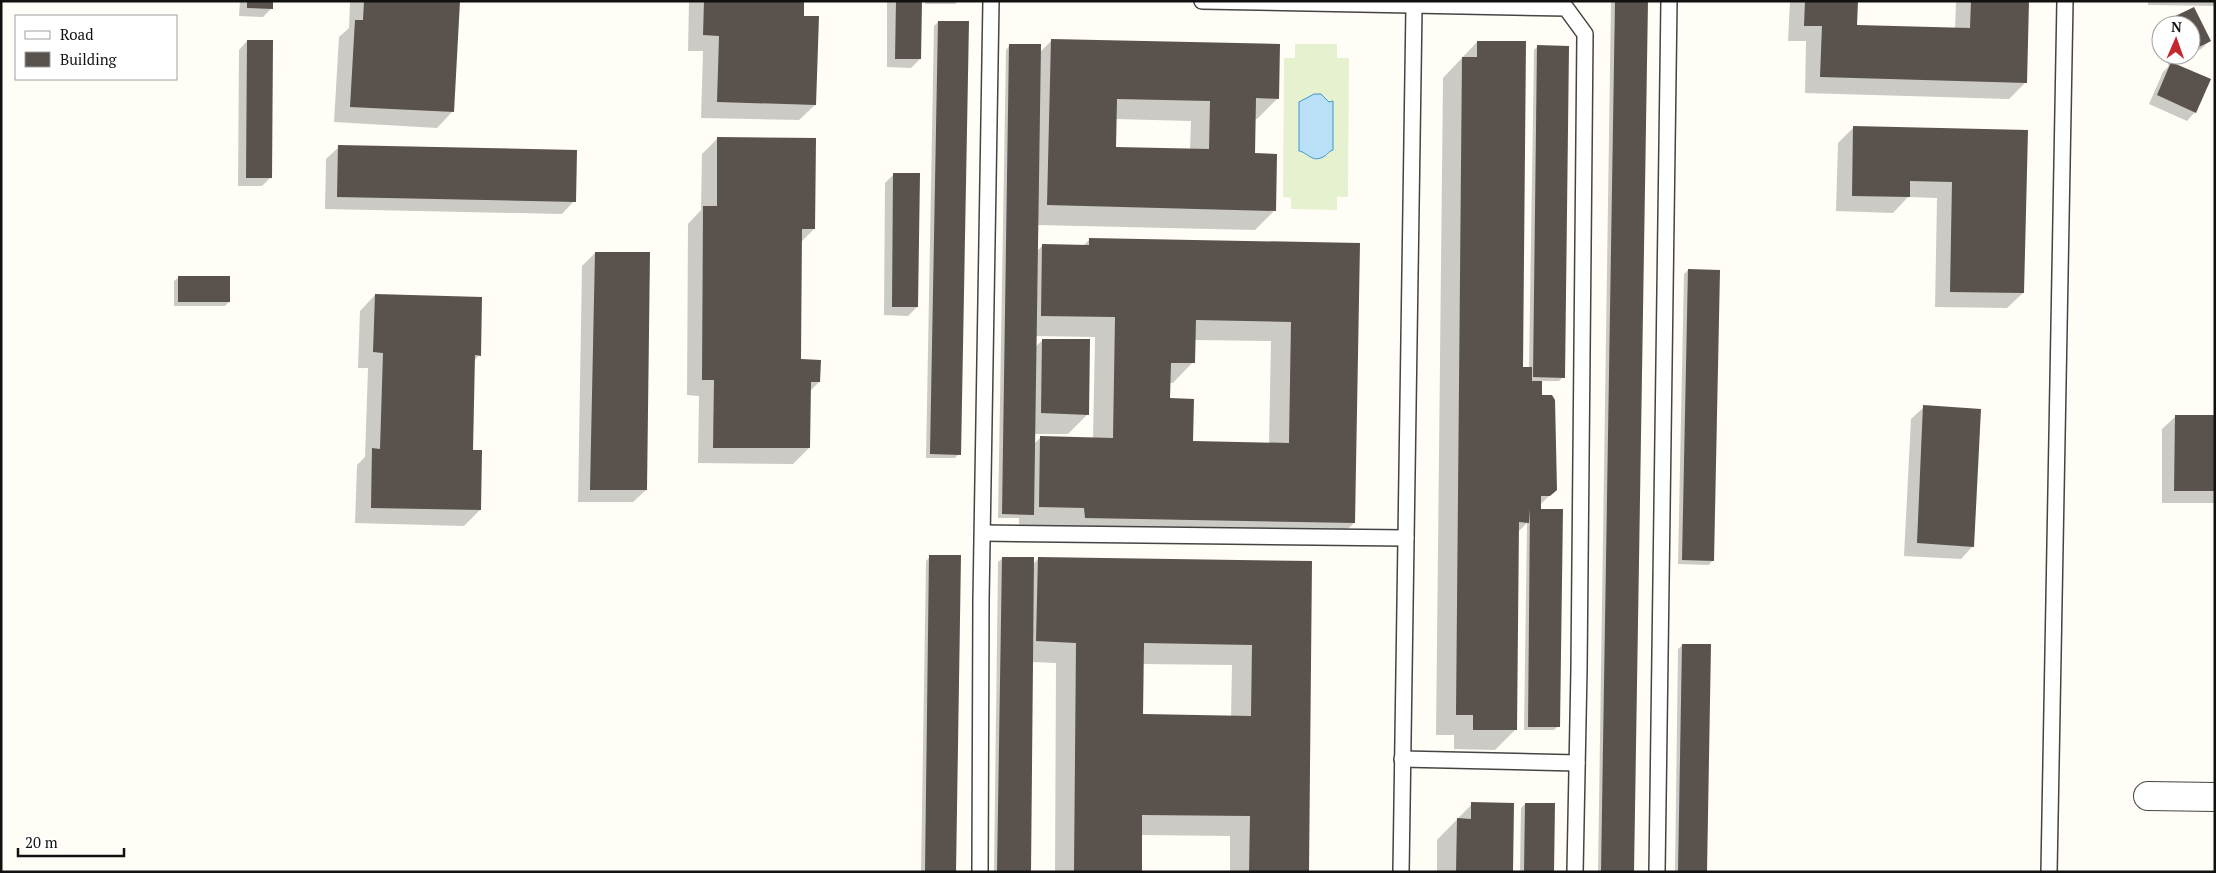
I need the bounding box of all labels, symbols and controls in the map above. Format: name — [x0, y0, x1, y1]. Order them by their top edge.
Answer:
legend — [15, 15, 178, 80]
north arrow — [2151, 15, 2201, 65]
text: N — [2171, 17, 2182, 36]
text: Road — [60, 24, 93, 44]
text: Building — [60, 49, 118, 69]
scale bar — [18, 826, 124, 858]
text: 20 m — [25, 832, 58, 852]

